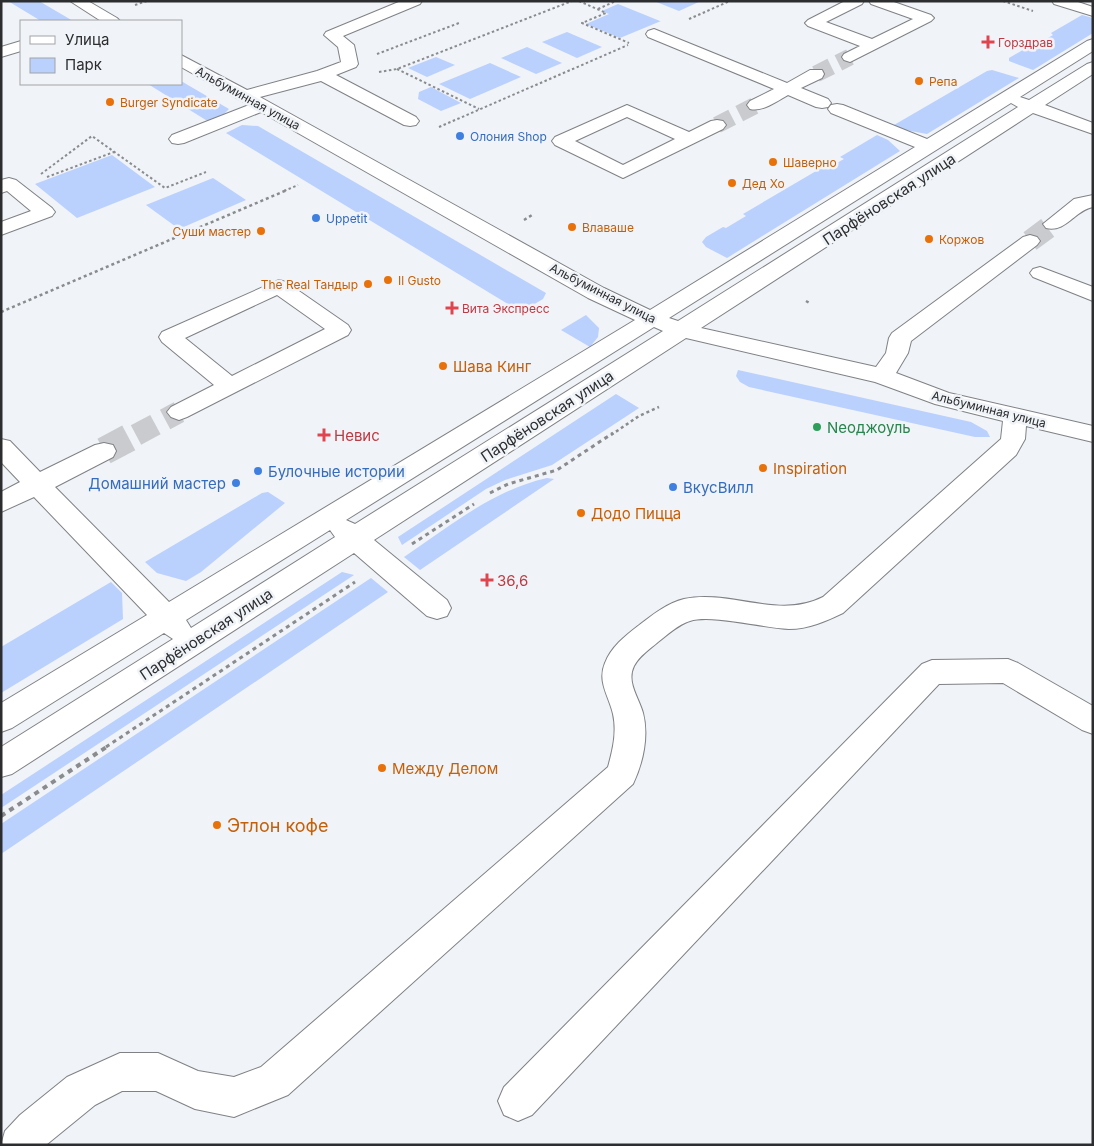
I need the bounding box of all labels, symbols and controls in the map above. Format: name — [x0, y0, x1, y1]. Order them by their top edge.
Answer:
legend — [20, 20, 182, 85]
text: Улица — [65, 30, 109, 49]
place label: Горздрав — [998, 35, 1053, 50]
marker: Горздрав — [982, 36, 994, 48]
text: Парк — [65, 55, 102, 74]
street label: Альбуминная улица — [193, 63, 303, 133]
place label: Репа — [929, 74, 957, 89]
marker: Репа — [913, 75, 925, 87]
place label: Burger Syndicate — [120, 95, 218, 110]
marker: Burger Syndicate — [104, 96, 116, 108]
place label: Олония Shop — [470, 129, 547, 144]
marker: Олония Shop — [454, 130, 466, 142]
street label: Парфёновская улица — [819, 149, 959, 249]
place label: Шаверно — [783, 155, 837, 170]
marker: Шаверно — [767, 156, 779, 168]
place label: Дед Хо — [742, 176, 785, 191]
marker: Дед Хо — [726, 177, 738, 189]
place label: Uppetit — [326, 211, 367, 226]
marker: Uppetit — [310, 212, 322, 224]
place label: Влаваше — [582, 220, 634, 235]
marker: Влаваше — [566, 221, 578, 233]
place label: Суши мастер — [173, 224, 251, 239]
marker: Суши мастер — [255, 225, 267, 237]
place label: Коржов — [939, 232, 985, 247]
marker: Коржов — [923, 233, 935, 245]
street label: Альбуминная улица — [547, 260, 659, 326]
place label: Il Gusto — [398, 273, 441, 288]
marker: Il Gusto — [382, 274, 394, 286]
place label: The Real Тандыр — [261, 277, 358, 292]
marker: The Real Тандыр — [362, 278, 374, 290]
place label: Вита Экспресс — [462, 301, 550, 316]
marker: Вита Экспресс — [446, 302, 458, 314]
place label: Шава Кинг — [453, 357, 532, 376]
marker: Шава Кинг — [437, 360, 449, 372]
street label: Парфёновская улица — [477, 366, 617, 466]
street label: Альбуминная улица — [930, 388, 1048, 430]
place label: Neoджоуль — [827, 418, 911, 437]
marker: Neoджоуль — [811, 421, 823, 433]
place label: Невис — [334, 426, 380, 445]
marker: Невис — [318, 429, 330, 441]
place label: Inspiration — [773, 459, 847, 478]
place label: Булочные истории — [268, 462, 405, 481]
marker: Inspiration — [757, 462, 769, 474]
marker: Булочные истории — [252, 465, 264, 477]
place label: Домашний мастер — [88, 474, 226, 493]
marker: Домашний мастер — [230, 477, 242, 489]
place label: ВкусВилл — [683, 478, 754, 497]
marker: ВкусВилл — [667, 481, 679, 493]
place label: Додо Пицца — [591, 504, 681, 523]
marker: Додо Пицца — [575, 507, 587, 519]
place label: 36,6 — [497, 571, 528, 590]
marker: 36,6 — [481, 574, 493, 586]
street label: Парфёновская улица — [136, 584, 276, 684]
place label: Между Делом — [392, 759, 498, 778]
marker: Между Делом — [376, 762, 388, 774]
place label: Этлон кофе — [227, 815, 328, 836]
marker: Этлон кофе — [211, 819, 223, 831]

